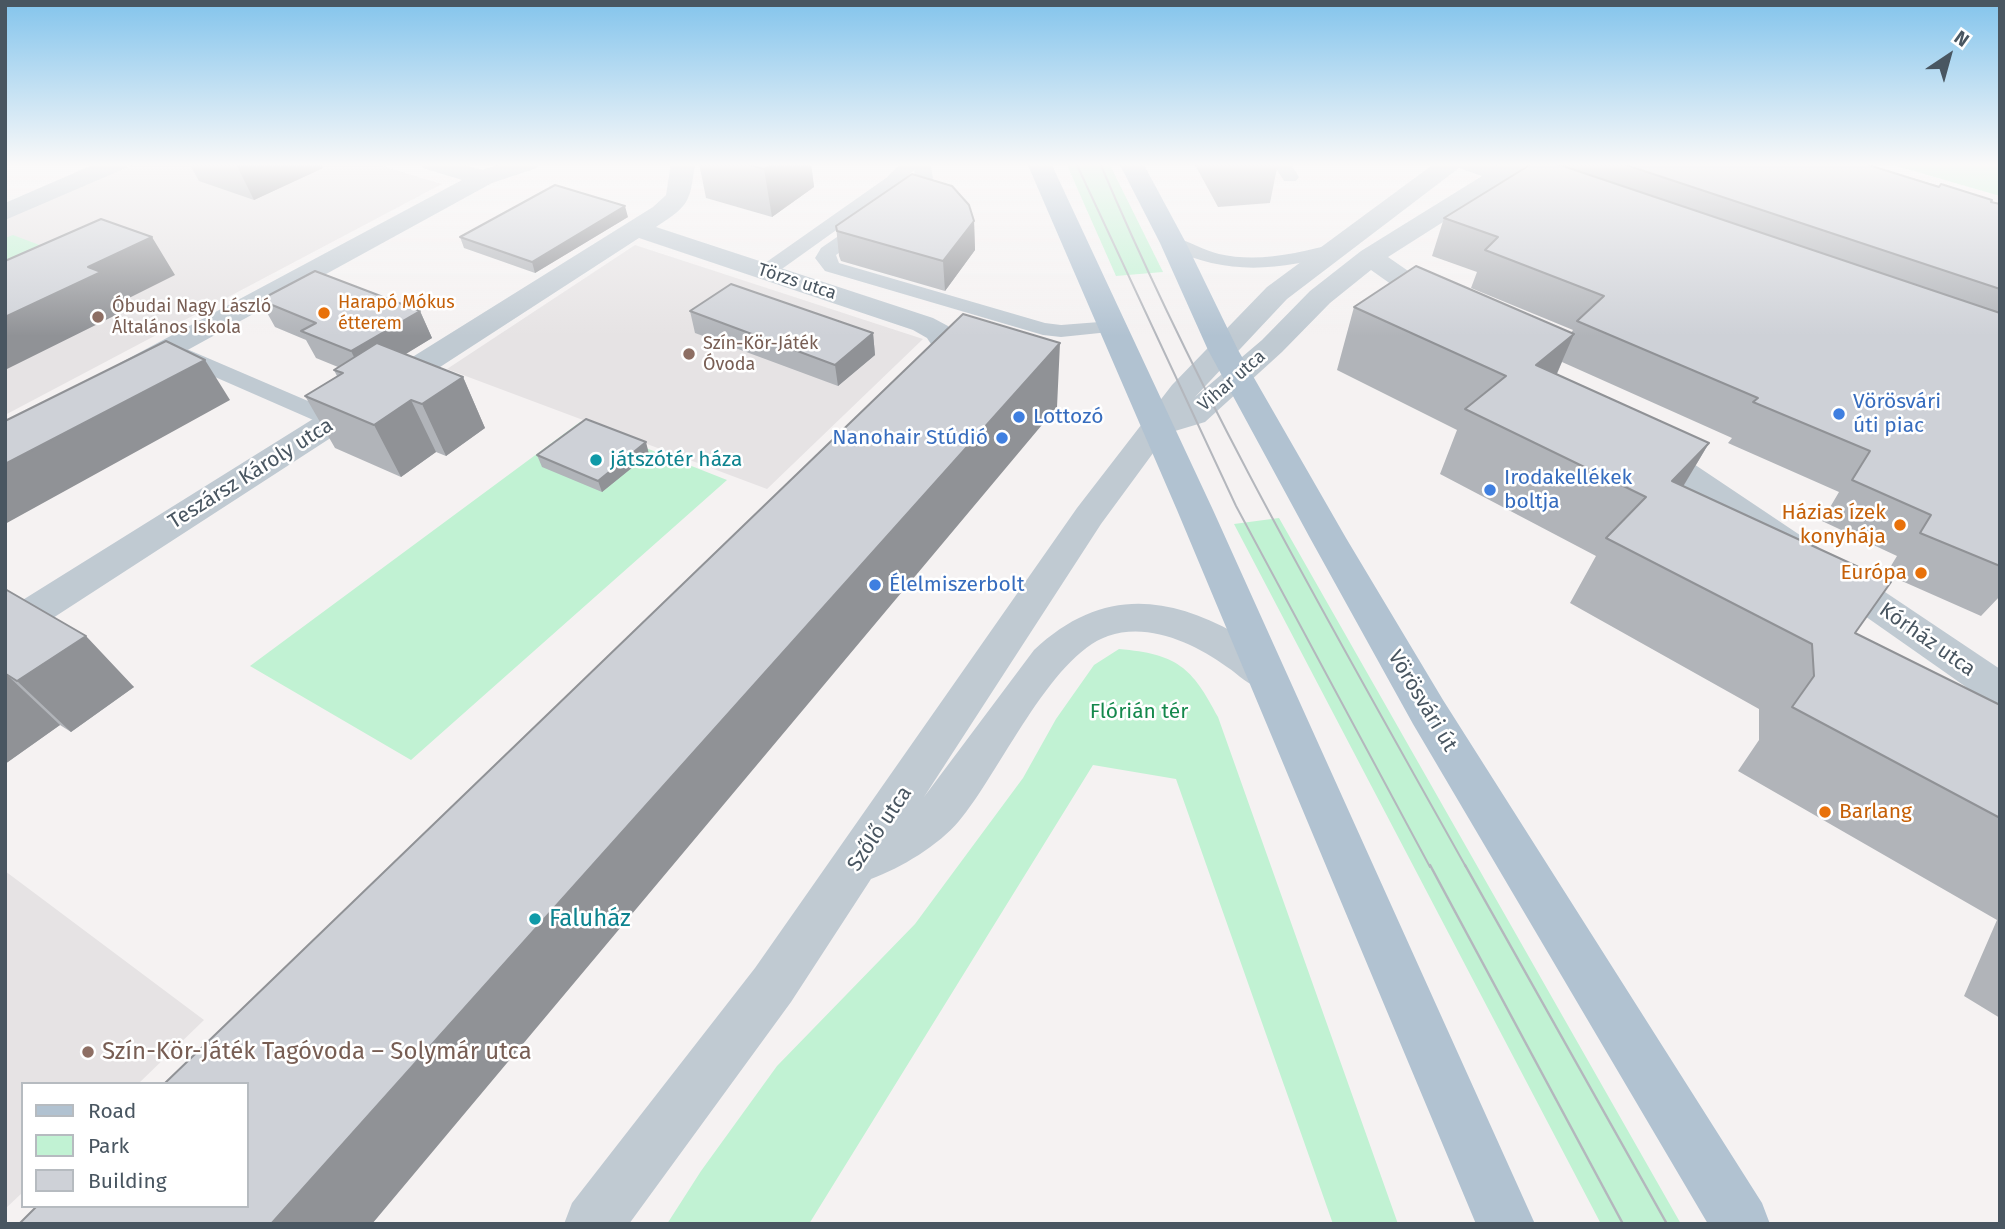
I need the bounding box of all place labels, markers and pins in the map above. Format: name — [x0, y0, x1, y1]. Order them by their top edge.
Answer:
place label: Harapó Mókus étterem — [338, 292, 455, 334]
place label: Óbudai Nagy László Általános Iskola — [112, 296, 271, 338]
marker: Harapó Mókus étterem — [316, 305, 332, 321]
marker: Óbudai Nagy László Általános Iskola — [90, 309, 106, 325]
place label: Szín-Kör-Játék Óvoda — [703, 333, 818, 376]
marker: Szín-Kör-Játék Óvoda — [681, 346, 697, 362]
place label: Vörösvári úti piac — [1853, 389, 1941, 439]
place label: Lottozó — [1033, 404, 1103, 430]
marker: Vörösvári úti piac — [1831, 406, 1847, 422]
marker: Lottozó — [1011, 409, 1027, 425]
place label: Nanohair Stúdió — [832, 425, 988, 451]
marker: Nanohair Stúdió — [994, 430, 1010, 446]
place label: játszótér háza — [610, 447, 742, 473]
marker: játszótér háza — [588, 452, 604, 468]
place label: Irodakellékek boltja — [1504, 465, 1632, 515]
marker: Irodakellékek boltja — [1482, 482, 1498, 498]
place label: Házias ízek konyhája — [1781, 500, 1886, 550]
marker: Házias ízek konyhája — [1892, 517, 1908, 533]
place label: Európa — [1840, 560, 1907, 586]
marker: Európa — [1913, 565, 1929, 581]
place label: Élelmiszerbolt — [889, 572, 1025, 598]
marker: Élelmiszerbolt — [867, 577, 883, 593]
place label: Barlang — [1839, 799, 1912, 825]
marker: Barlang — [1817, 804, 1833, 820]
place label: Faluház — [549, 905, 631, 933]
marker: Faluház — [527, 911, 543, 927]
place label: Szín-Kör-Játék Tagóvoda – Solymár utca — [102, 1038, 532, 1066]
marker: Szín-Kör-Játék Tagóvoda – Solymár utca — [80, 1044, 96, 1060]

